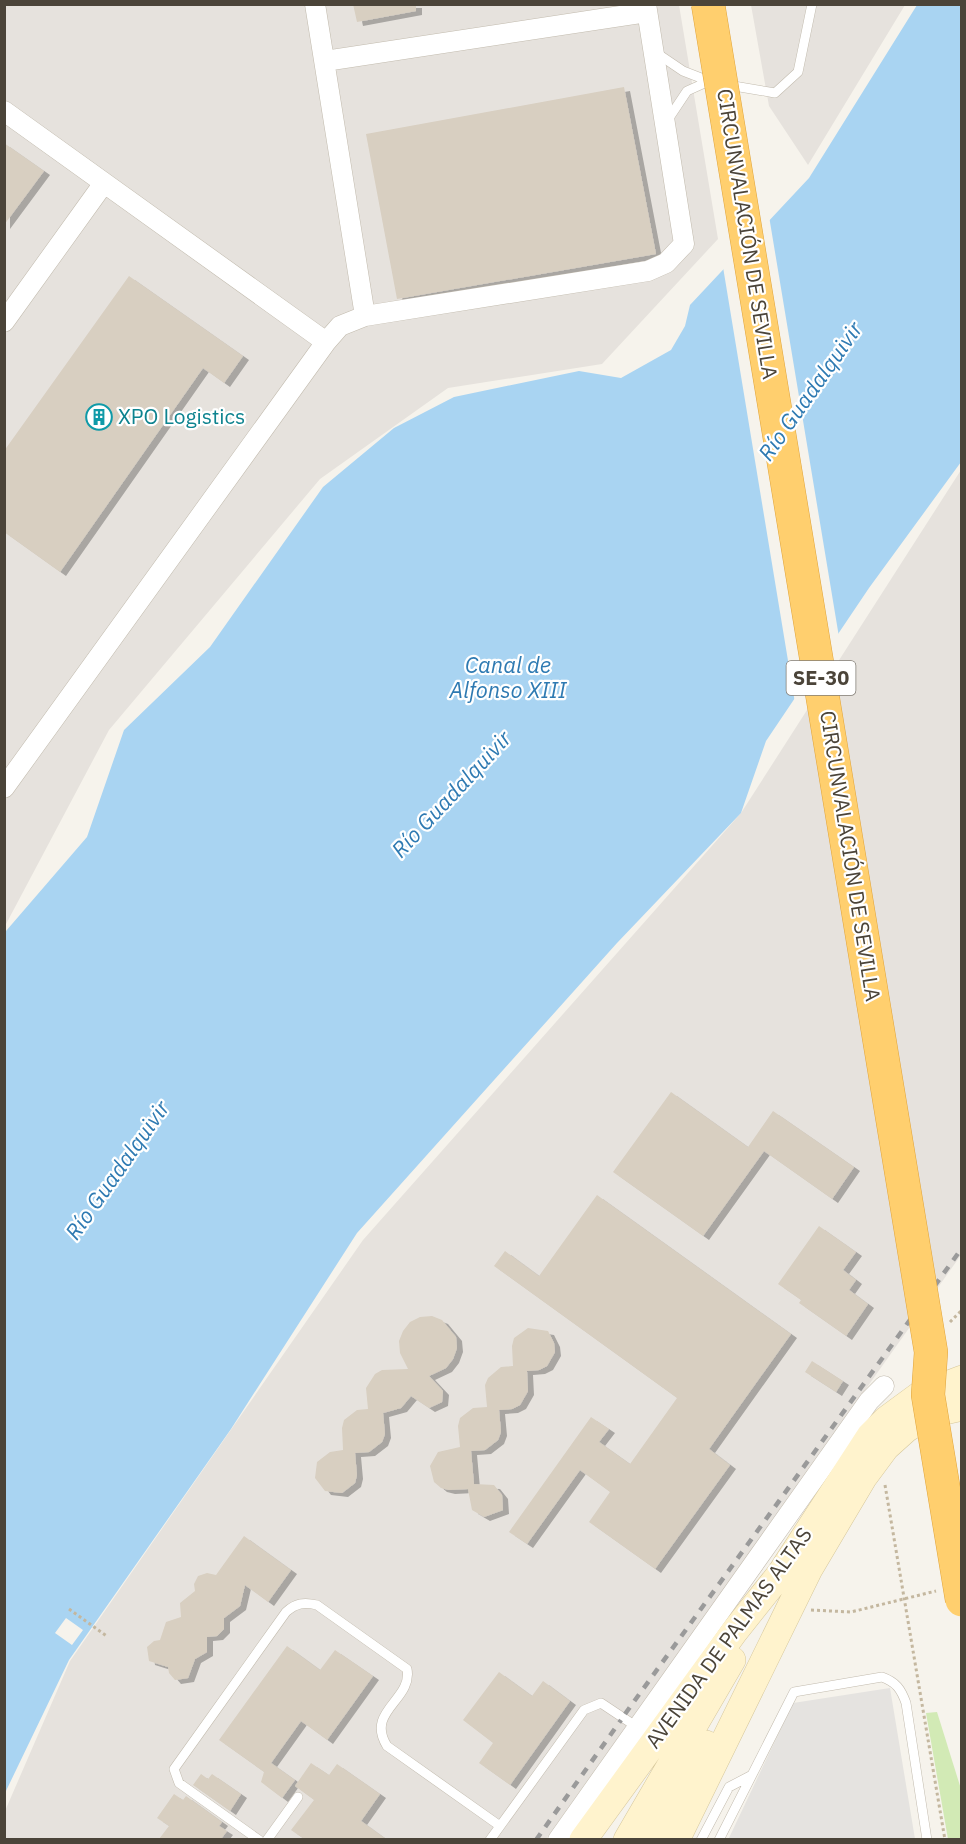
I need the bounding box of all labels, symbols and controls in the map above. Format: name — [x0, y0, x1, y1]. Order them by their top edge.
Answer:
street label: CIRCUNVALACIÓN DE SEVILLA — [711, 86, 785, 381]
water label: Río Guadalquivir — [751, 315, 869, 466]
building icon: XPO Logistics — [84, 402, 114, 432]
place label: XPO Logistics — [118, 402, 245, 430]
water label: Canal de Alfonso XIII — [448, 650, 568, 704]
road number: SE-30 — [786, 661, 856, 695]
street label: CIRCUNVALACIÓN DE SEVILLA — [814, 708, 888, 1003]
water label: Río Guadalquivir — [384, 723, 518, 863]
water label: Río Guadalquivir — [58, 1094, 176, 1245]
street label: AVENIDA DE PALMAS ALTAS — [638, 1521, 818, 1754]

